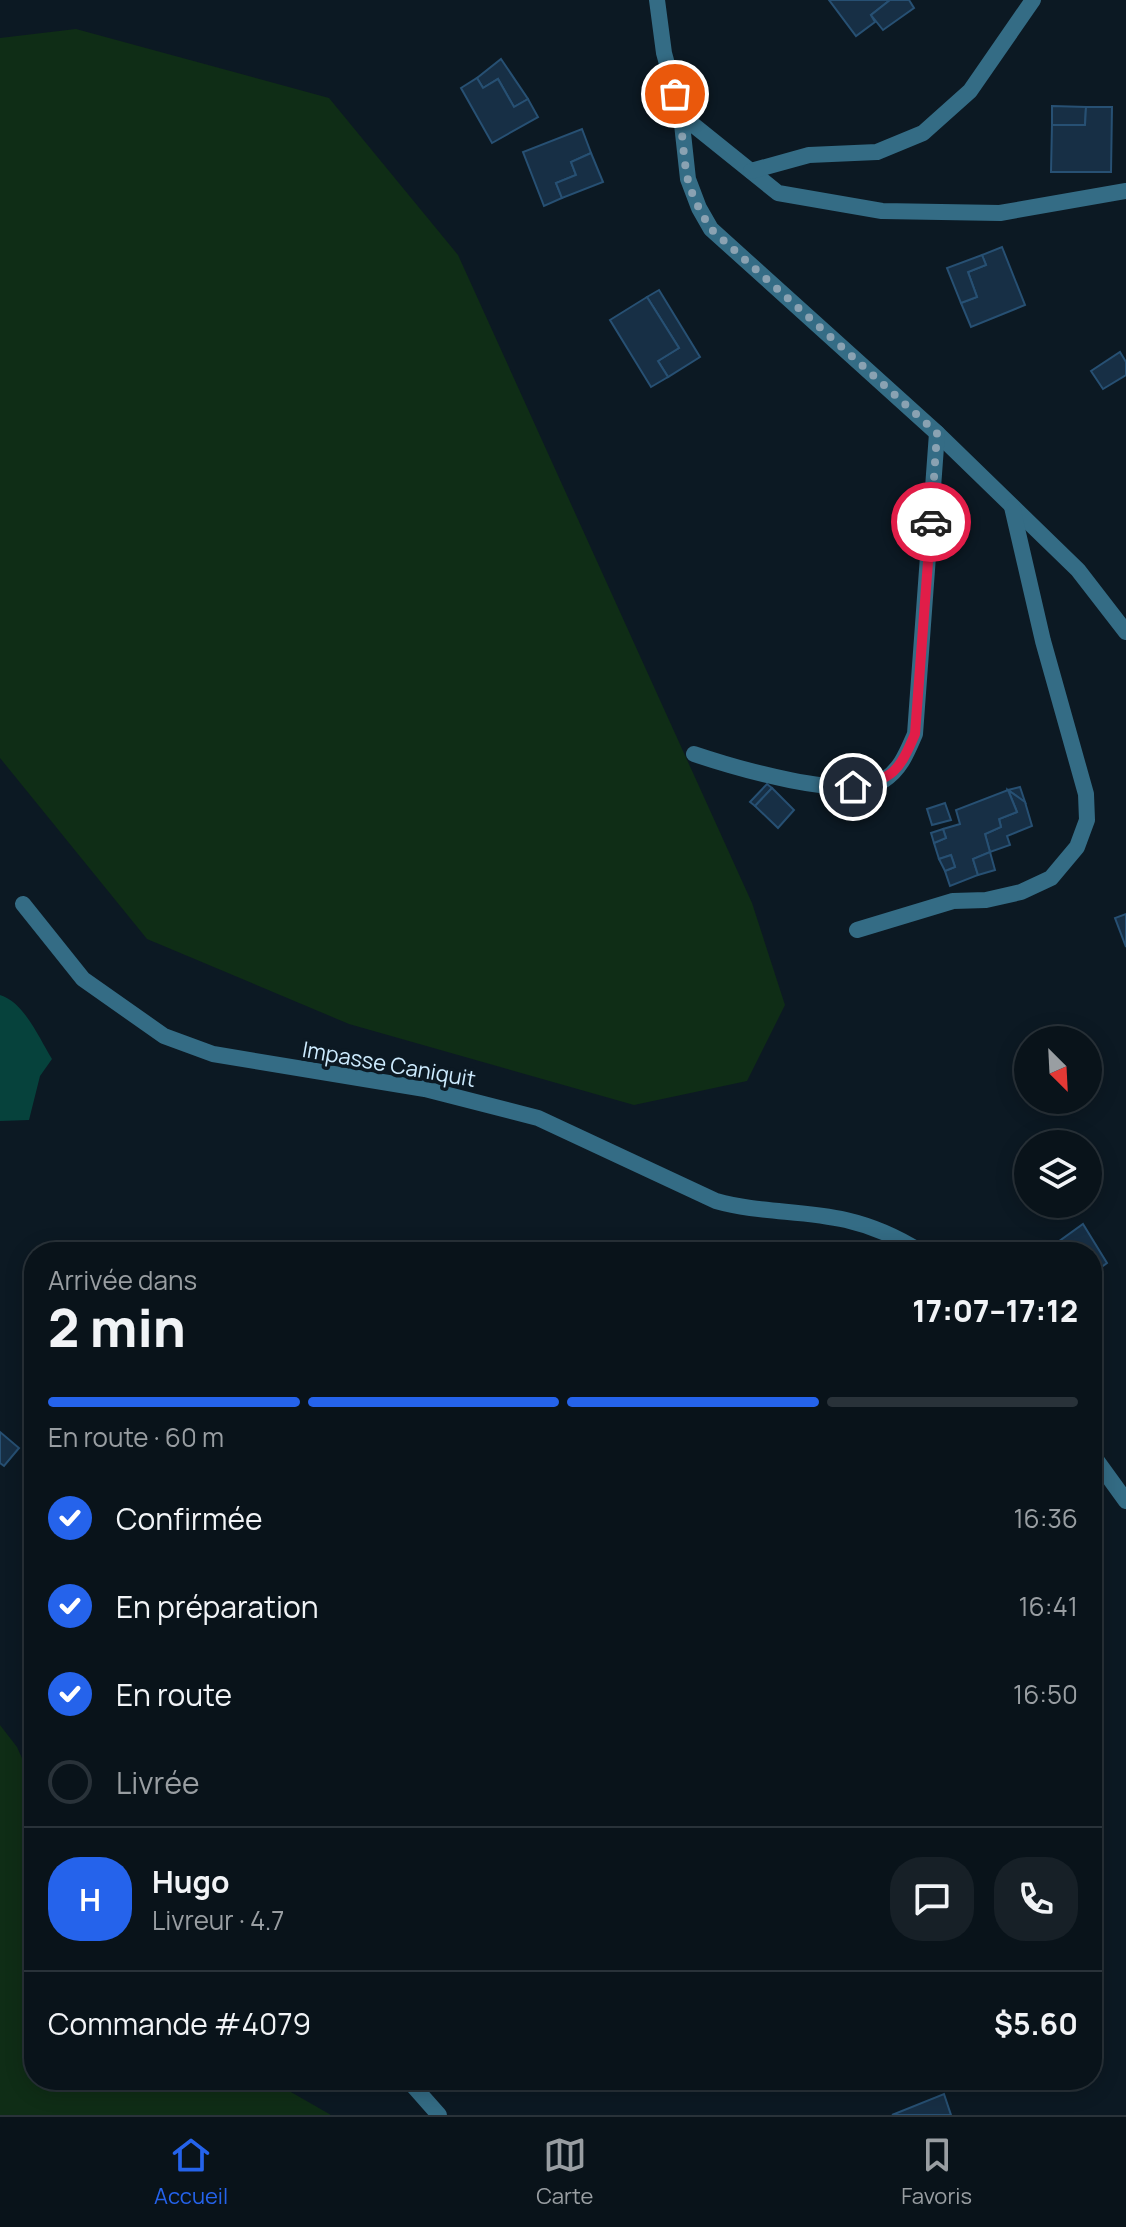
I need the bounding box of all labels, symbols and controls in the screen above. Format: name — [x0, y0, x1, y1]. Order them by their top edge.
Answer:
pin — [641, 60, 709, 128]
icon: bag — [653, 72, 697, 116]
courier — [891, 482, 971, 562]
icon: car — [909, 500, 953, 544]
pin — [819, 753, 887, 821]
icon: home — [831, 765, 875, 809]
north arrow — [1014, 1026, 1102, 1114]
map controls — [1014, 1026, 1102, 1218]
street label: Impasse Caniquit — [300, 1034, 478, 1094]
button: layers — [1014, 1130, 1102, 1218]
text: Arrivée dans — [48, 1262, 197, 1298]
text: 17:07–17:12 — [912, 1290, 1078, 1331]
text: 2 min — [48, 1292, 186, 1363]
text: En route · 60 m — [48, 1419, 224, 1455]
icon: check — [48, 1496, 92, 1540]
text: Confirmée — [116, 1498, 262, 1539]
text: 16:36 — [1013, 1500, 1078, 1536]
icon: check — [48, 1584, 92, 1628]
text: En préparation — [116, 1586, 318, 1627]
text: 16:41 — [1018, 1588, 1078, 1624]
icon: check — [48, 1672, 92, 1716]
text: En route — [116, 1674, 232, 1715]
text: 16:50 — [1013, 1676, 1078, 1712]
text: Livrée — [116, 1762, 199, 1803]
button: chat — [890, 1857, 974, 1941]
button: phone — [994, 1857, 1078, 1941]
text: Hugo — [152, 1861, 229, 1902]
text: H — [79, 1879, 101, 1920]
text: Livreur · 4.7 — [152, 1902, 284, 1938]
text: Commande #4079 — [48, 2003, 311, 2044]
text: $5.60 — [994, 2003, 1078, 2044]
tab: Accueil — [154, 2133, 228, 2211]
tab: Carte — [536, 2133, 593, 2211]
tab: Favoris — [901, 2133, 972, 2211]

